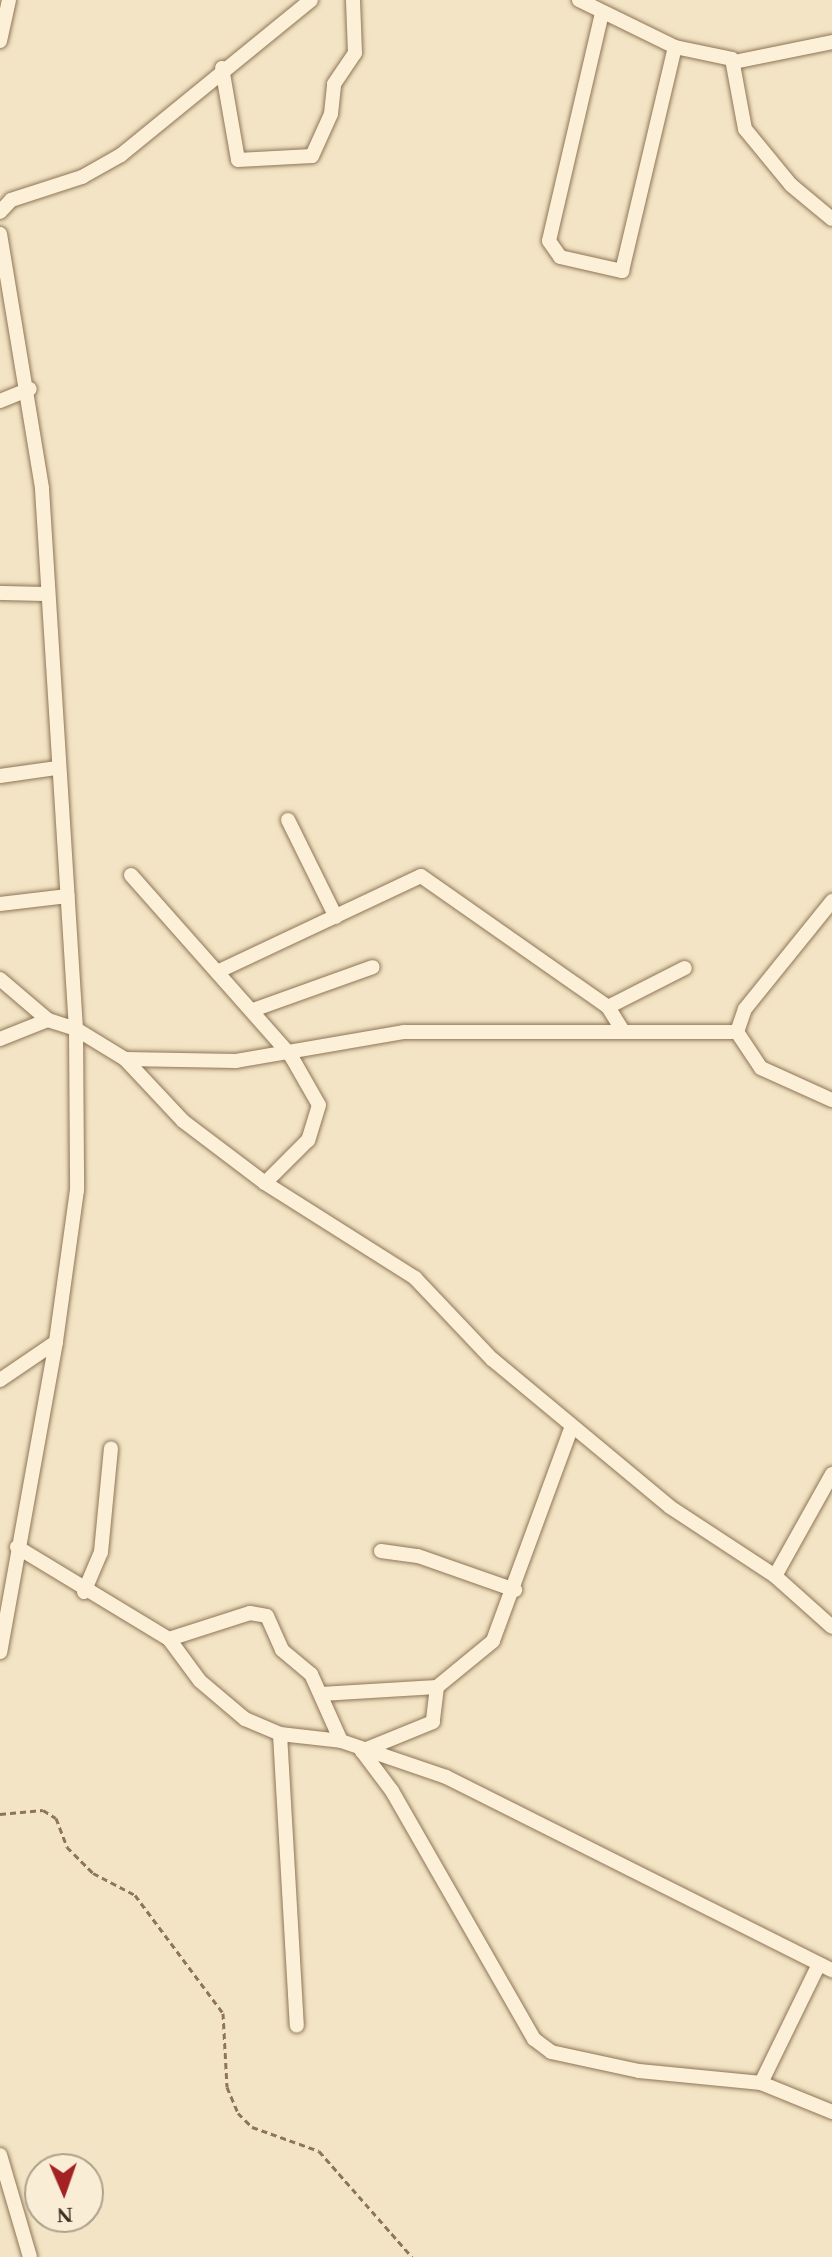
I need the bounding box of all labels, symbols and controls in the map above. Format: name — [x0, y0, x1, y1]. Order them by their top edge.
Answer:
north arrow — [24, 2153, 104, 2233]
text: N — [56, 2203, 73, 2228]

